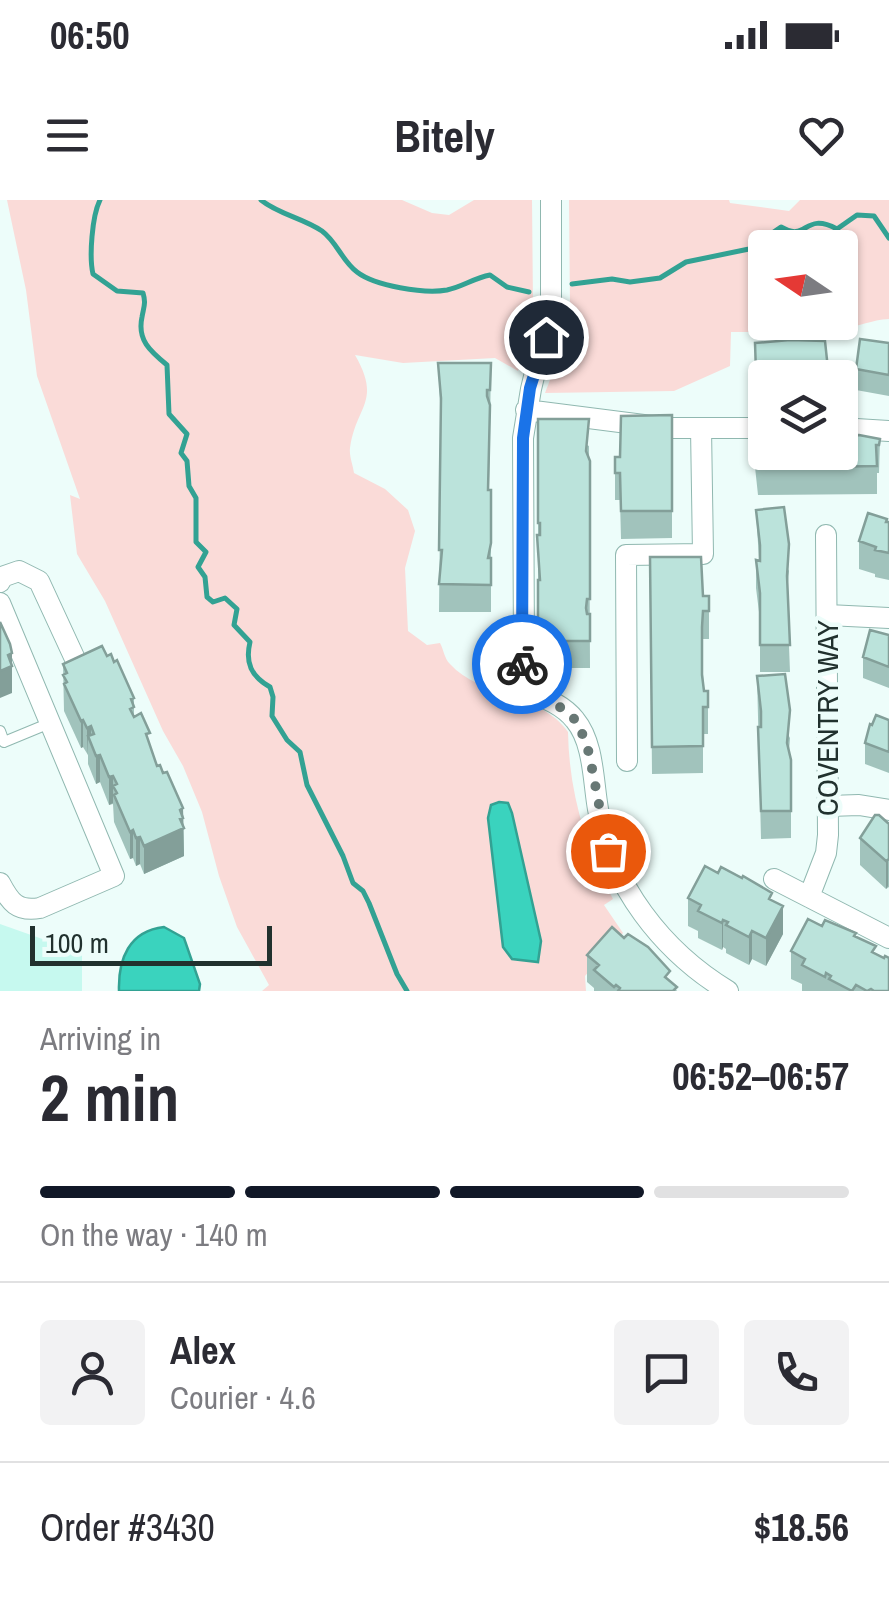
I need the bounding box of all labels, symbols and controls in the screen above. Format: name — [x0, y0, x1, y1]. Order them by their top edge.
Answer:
text: 06:50 — [50, 10, 130, 61]
text: Bitely — [394, 105, 495, 166]
icon: menu — [40, 108, 95, 163]
icon: heart — [794, 108, 849, 163]
north arrow — [748, 230, 858, 340]
map controls — [748, 230, 858, 470]
pin — [504, 295, 589, 380]
icon: home — [519, 310, 574, 365]
button: layers — [748, 360, 858, 470]
courier — [472, 614, 572, 714]
street label: COVENTRY WAY — [807, 619, 847, 816]
icon: bike — [495, 637, 550, 692]
pin — [566, 809, 651, 894]
icon: bag — [581, 824, 636, 879]
scale bar — [30, 921, 272, 966]
text: 100 m — [45, 924, 109, 962]
text: Arriving in — [40, 1017, 161, 1060]
text: 06:52–06:57 — [672, 1051, 849, 1102]
text: 2 min — [40, 1054, 179, 1141]
text: On the way · 140 m — [40, 1213, 268, 1256]
button: person — [40, 1320, 145, 1425]
button: chat — [614, 1320, 719, 1425]
button: phone — [744, 1320, 849, 1425]
text: Alex — [170, 1325, 236, 1376]
text: Courier · 4.6 — [170, 1376, 316, 1419]
text: Order #3430 — [40, 1502, 215, 1553]
text: $18.56 — [754, 1502, 849, 1553]

